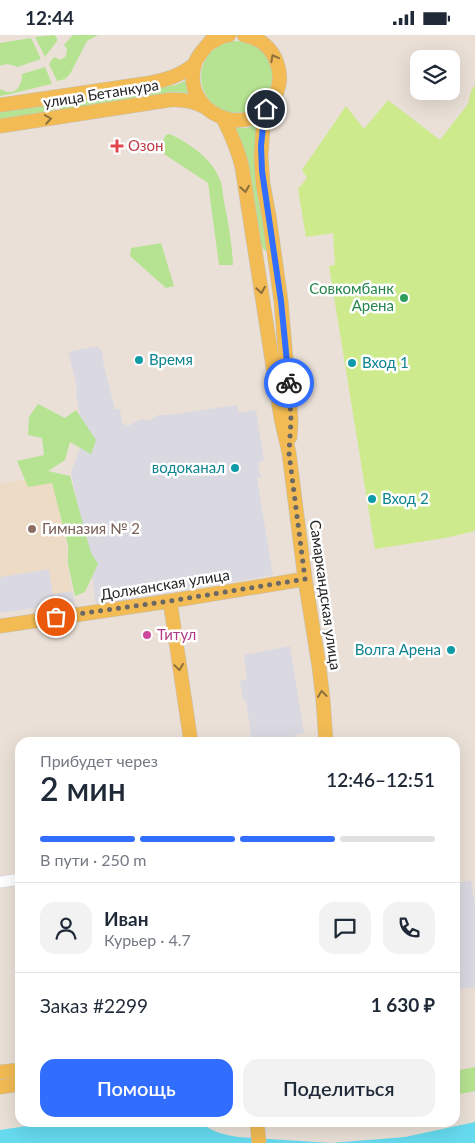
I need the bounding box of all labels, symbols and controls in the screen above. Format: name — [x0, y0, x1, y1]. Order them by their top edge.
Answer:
text: 12:44 — [25, 6, 74, 29]
map controls — [410, 50, 460, 100]
button: layers — [410, 50, 460, 100]
one-way arrow — [270, 54, 280, 63]
street label: улица Бетанкура — [42, 75, 160, 111]
pin — [245, 88, 287, 130]
icon: home — [252, 95, 280, 123]
one-way arrow — [44, 114, 53, 124]
place label: Озон — [128, 136, 163, 154]
marker: Озон — [110, 139, 124, 153]
one-way arrow — [239, 185, 250, 193]
place label: Совкомбанк Арена — [309, 279, 394, 314]
one-way arrow — [255, 286, 265, 295]
marker: Совкомбанк Арена — [398, 292, 410, 304]
place label: Время — [149, 350, 193, 368]
place label: Вход 1 — [362, 353, 409, 371]
marker: Время — [133, 354, 145, 366]
marker: Вход 1 — [346, 357, 358, 369]
courier — [264, 358, 314, 408]
icon: bike — [275, 369, 303, 397]
place label: водоканал — [152, 458, 225, 476]
marker: водоканал — [229, 462, 241, 474]
place label: Вход 2 — [382, 489, 429, 507]
marker: Вход 2 — [366, 493, 378, 505]
place label: Гимназия № 2 — [42, 519, 140, 537]
street label: Самаркандская улица — [307, 519, 345, 671]
marker: Гимназия № 2 — [26, 523, 38, 535]
street label: Должанская улица — [99, 565, 231, 603]
pin — [35, 596, 77, 638]
icon: bag — [42, 603, 70, 631]
place label: Титул — [157, 625, 196, 643]
marker: Титул — [141, 629, 153, 641]
place label: Волга Арена — [355, 640, 441, 658]
marker: Волга Арена — [445, 644, 457, 656]
one-way arrow — [174, 662, 184, 671]
one-way arrow — [317, 690, 328, 698]
text: Прибудет через — [40, 751, 158, 770]
text: 12:46–12:51 — [326, 768, 435, 791]
text: 2 мин — [40, 769, 126, 808]
text: В пути · 250 m — [40, 850, 146, 869]
button: person — [40, 902, 92, 954]
button: chat — [319, 902, 371, 954]
button: phone — [383, 902, 435, 954]
text: Иван — [104, 907, 149, 930]
text: Курьер · 4.7 — [104, 930, 191, 949]
text: 1 630 ₽ — [371, 993, 435, 1016]
text: Заказ #2299 — [40, 994, 148, 1017]
button: Помощь — [40, 1059, 233, 1117]
button: Поделиться — [243, 1059, 435, 1117]

